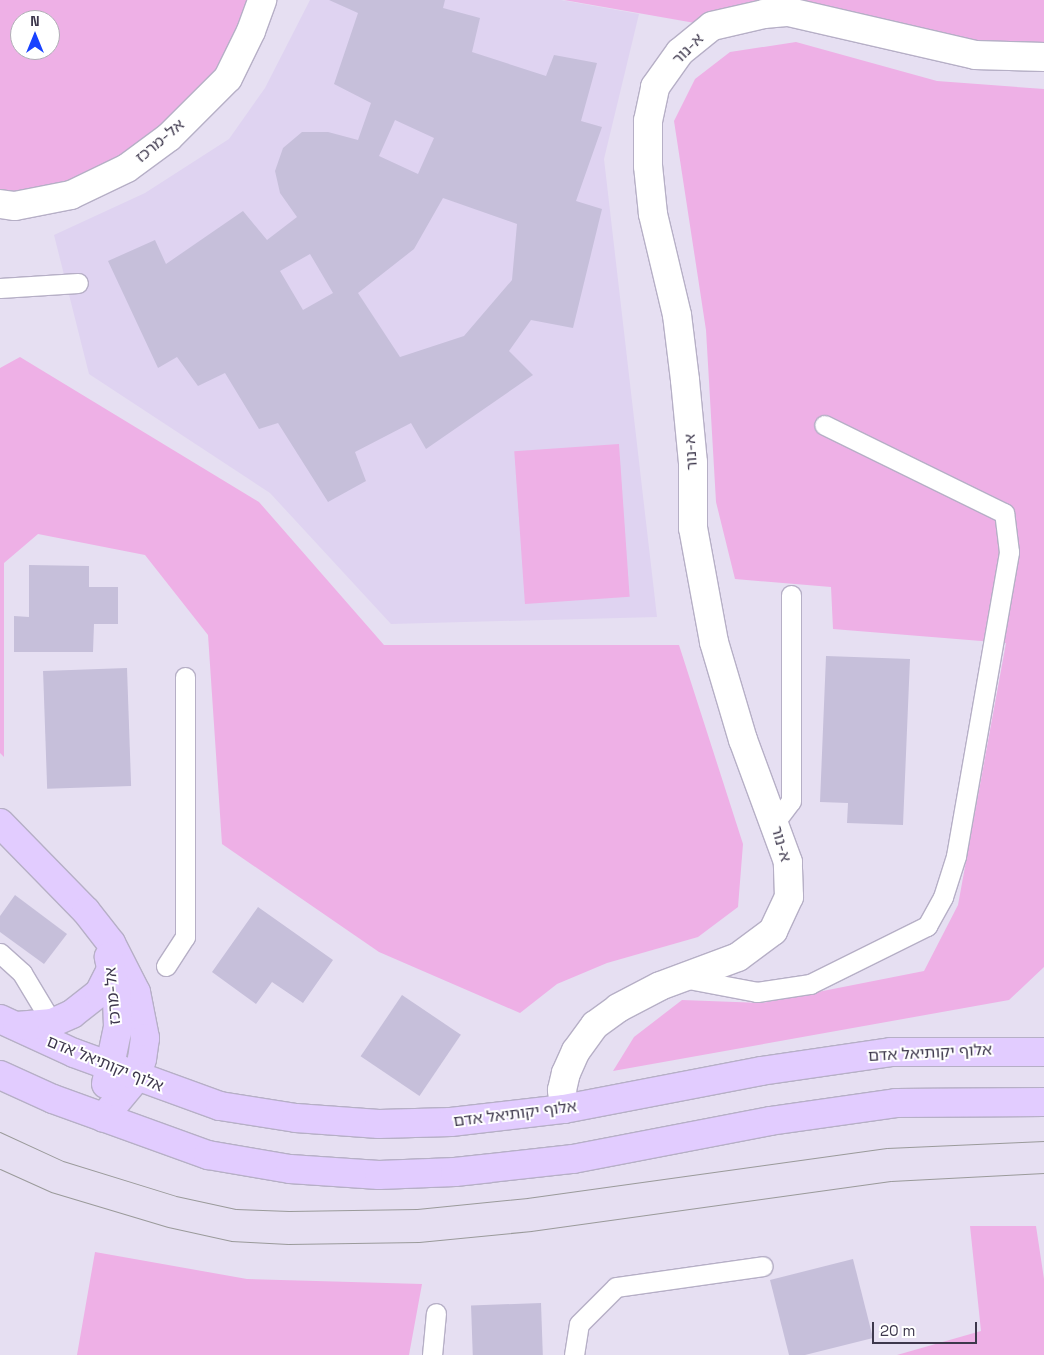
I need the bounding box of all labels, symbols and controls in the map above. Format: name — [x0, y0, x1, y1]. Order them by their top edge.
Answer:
north arrow — [10, 10, 60, 60]
text: N — [30, 12, 40, 30]
street label: א-נור — [668, 29, 708, 69]
street label: אל-מרכז — [132, 115, 188, 167]
street label: א-נור — [680, 433, 702, 471]
street label: א-נור — [767, 824, 795, 864]
street label: אל-מרכז — [101, 966, 125, 1026]
street label: אלוף יקותיאל אדם — [44, 1032, 166, 1096]
street label: אלוף יקותיאל אדם — [868, 1040, 992, 1066]
street label: אלוף יקותיאל אדם — [452, 1097, 578, 1131]
scale bar — [874, 1312, 979, 1344]
text: 20 m — [880, 1321, 915, 1340]

